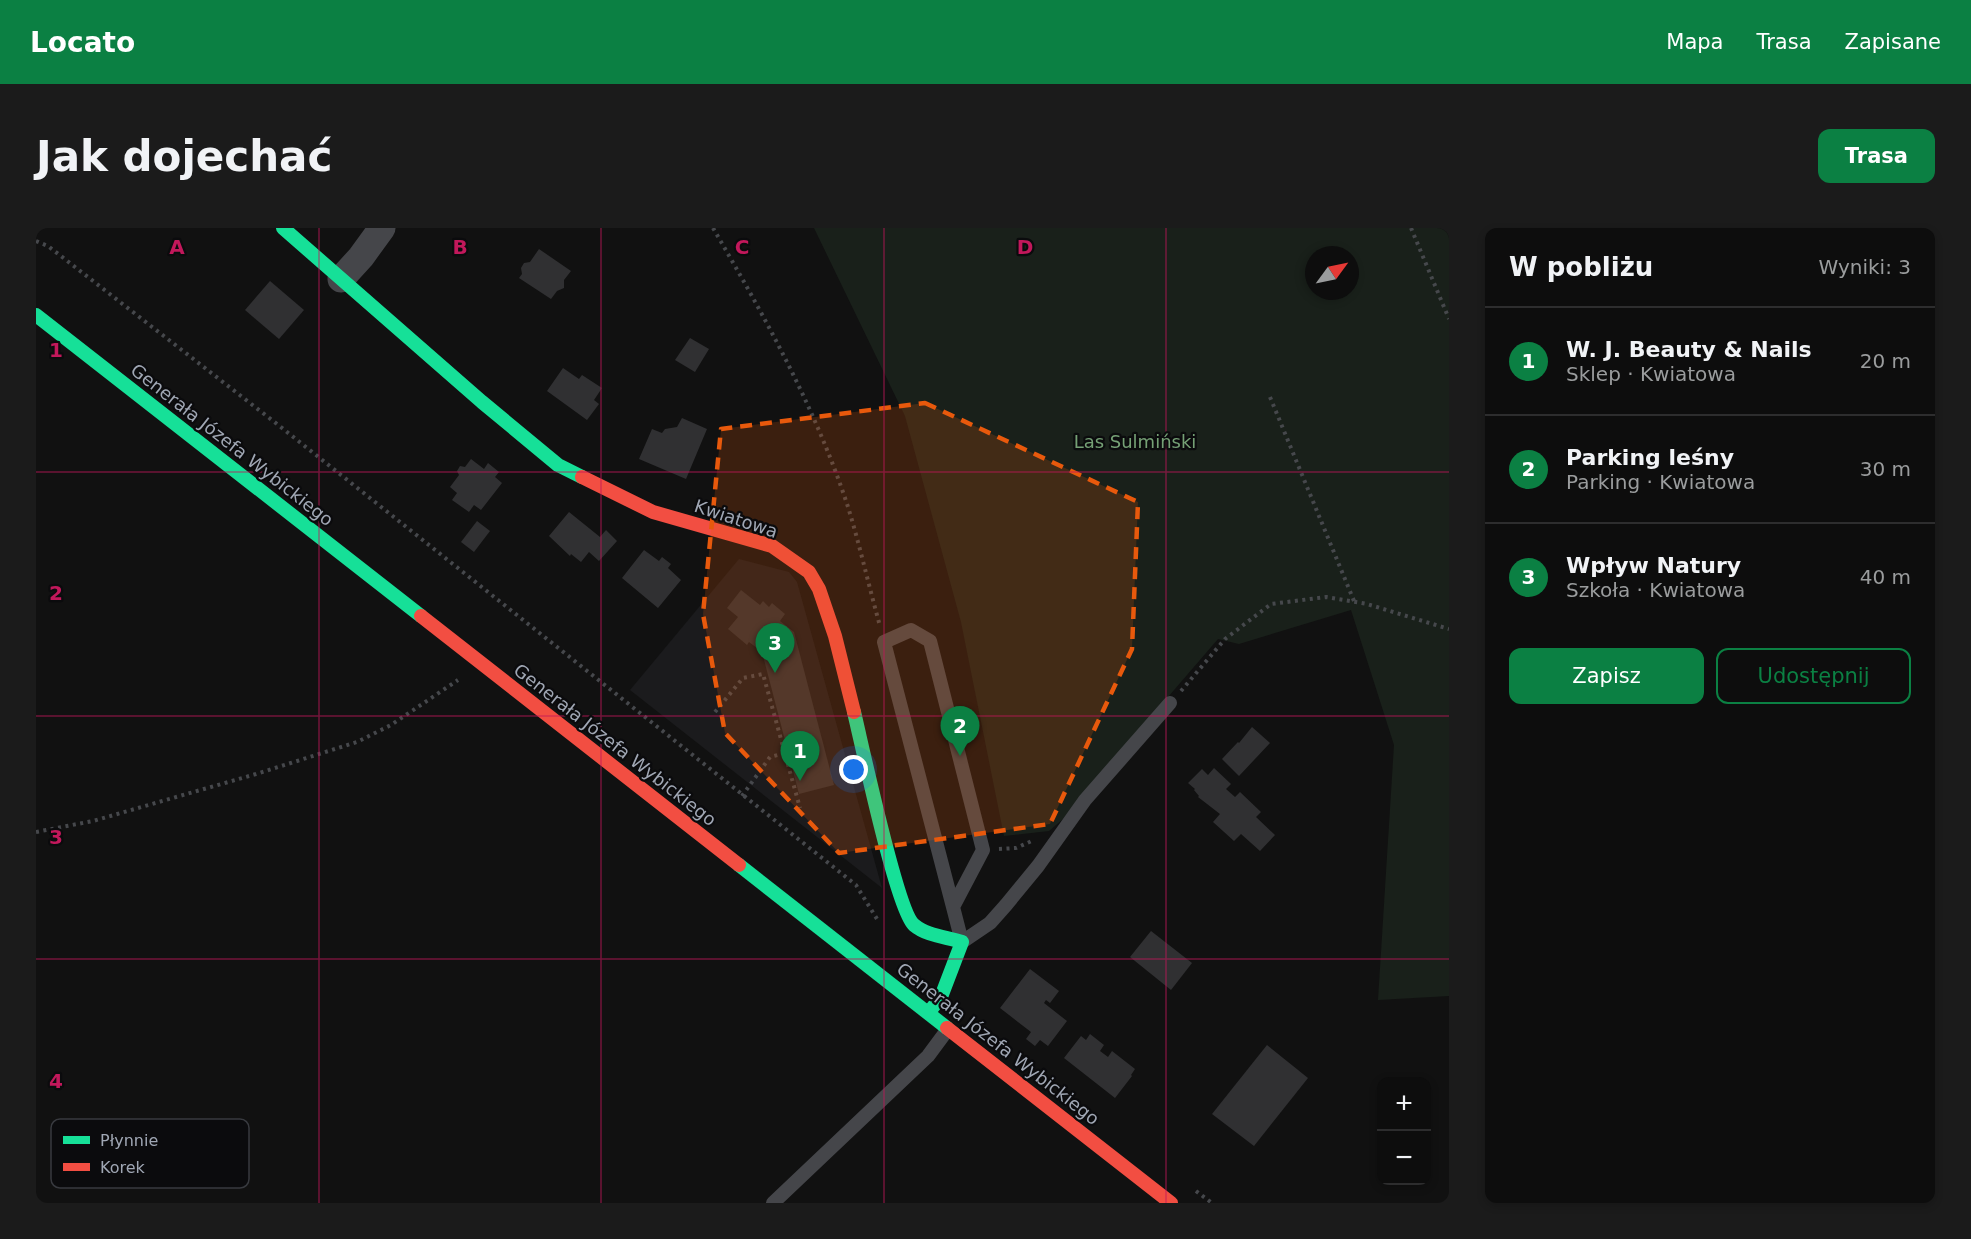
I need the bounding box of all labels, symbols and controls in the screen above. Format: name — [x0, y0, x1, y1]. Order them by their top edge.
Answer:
text: Locato — [30, 26, 135, 59]
text: Mapa — [1666, 30, 1723, 54]
text: Trasa — [1756, 30, 1812, 54]
text: Zapisane — [1845, 30, 1941, 54]
button: Trasa — [1818, 129, 1935, 183]
text: Jak dojechać — [36, 132, 332, 181]
text: A — [169, 235, 185, 259]
text: B — [452, 235, 468, 259]
text: C — [735, 235, 749, 259]
text: D — [1017, 235, 1033, 259]
north arrow — [1305, 246, 1359, 300]
text: W pobliżu — [1509, 252, 1653, 282]
text: Wyniki: 3 — [1819, 255, 1911, 279]
text: W. J. Beauty & Nails — [1566, 337, 1812, 362]
text: 1 — [49, 338, 63, 362]
text: 1 — [1522, 349, 1535, 373]
text: 20 m — [1860, 349, 1911, 373]
street label: Generała Józefa Wybickiego — [127, 359, 338, 530]
text: Sklep · Kwiatowa — [1566, 362, 1736, 386]
park label: Las Sulmiński — [1074, 431, 1196, 452]
text: Parking leśny — [1566, 445, 1734, 470]
text: 2 — [1522, 457, 1535, 481]
text: 30 m — [1860, 457, 1911, 481]
text: Parking · Kwiatowa — [1566, 470, 1755, 494]
street label: Kwiatowa — [692, 495, 780, 542]
text: Wpływ Natury — [1566, 553, 1741, 578]
text: 3 — [1522, 565, 1535, 589]
text: 40 m — [1860, 565, 1911, 589]
text: Szkoła · Kwiatowa — [1566, 578, 1745, 602]
text: 2 — [49, 581, 63, 605]
pin: 3 — [756, 624, 794, 673]
button: Zapisz — [1509, 648, 1704, 704]
button: Udostępnij — [1716, 648, 1911, 704]
street label: Generała Józefa Wybickiego — [510, 659, 721, 830]
pin: 2 — [940, 706, 980, 756]
pin: 1 — [780, 732, 819, 781]
your location — [839, 755, 868, 784]
text: 3 — [49, 825, 63, 849]
street label: Generała Józefa Wybickiego — [893, 958, 1104, 1129]
text: 4 — [49, 1069, 63, 1093]
map controls — [1377, 1077, 1431, 1185]
button: + — [1377, 1077, 1431, 1131]
legend — [51, 1119, 249, 1188]
text: Płynnie — [100, 1131, 158, 1150]
button: − — [1377, 1131, 1431, 1185]
text: Korek — [100, 1158, 146, 1177]

